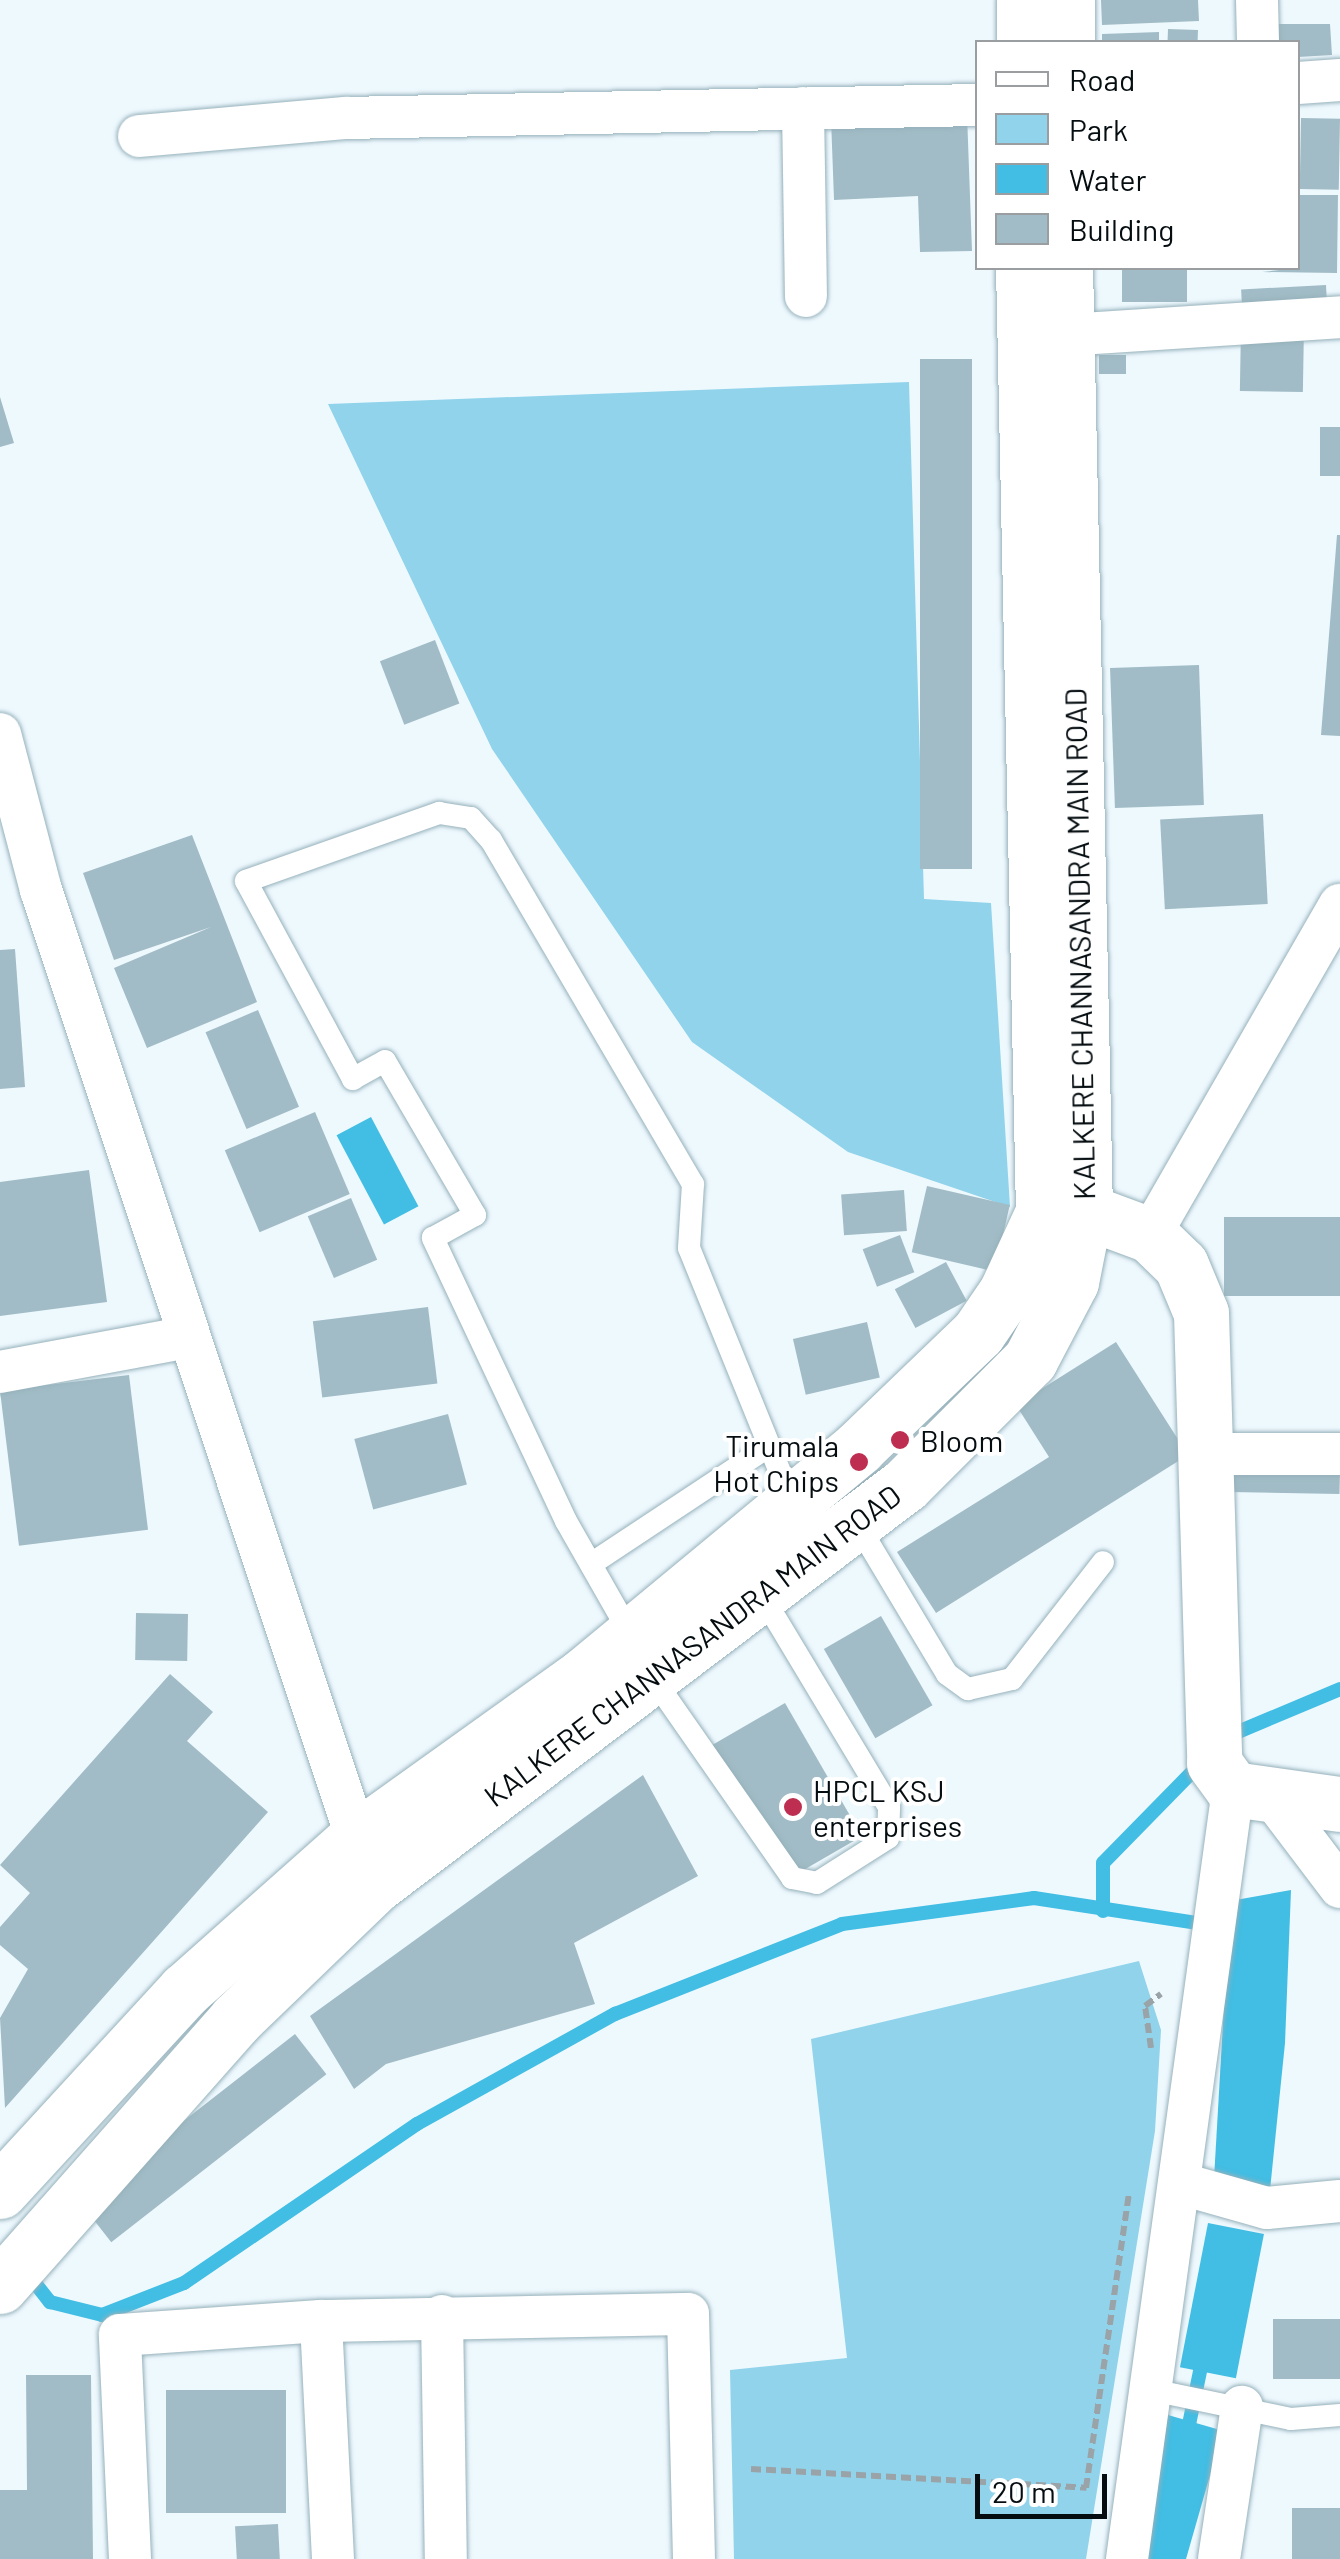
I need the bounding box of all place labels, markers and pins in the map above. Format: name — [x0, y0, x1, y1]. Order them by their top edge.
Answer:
place label: Bloom — [920, 1422, 1003, 1458]
place label: Tirumala Hot Chips — [713, 1427, 839, 1498]
marker: Bloom — [889, 1429, 911, 1451]
marker: Tirumala Hot Chips — [848, 1451, 870, 1473]
place label: HPCL KSJ enterprises — [813, 1772, 962, 1842]
marker: HPCL KSJ enterprises — [782, 1796, 804, 1818]

